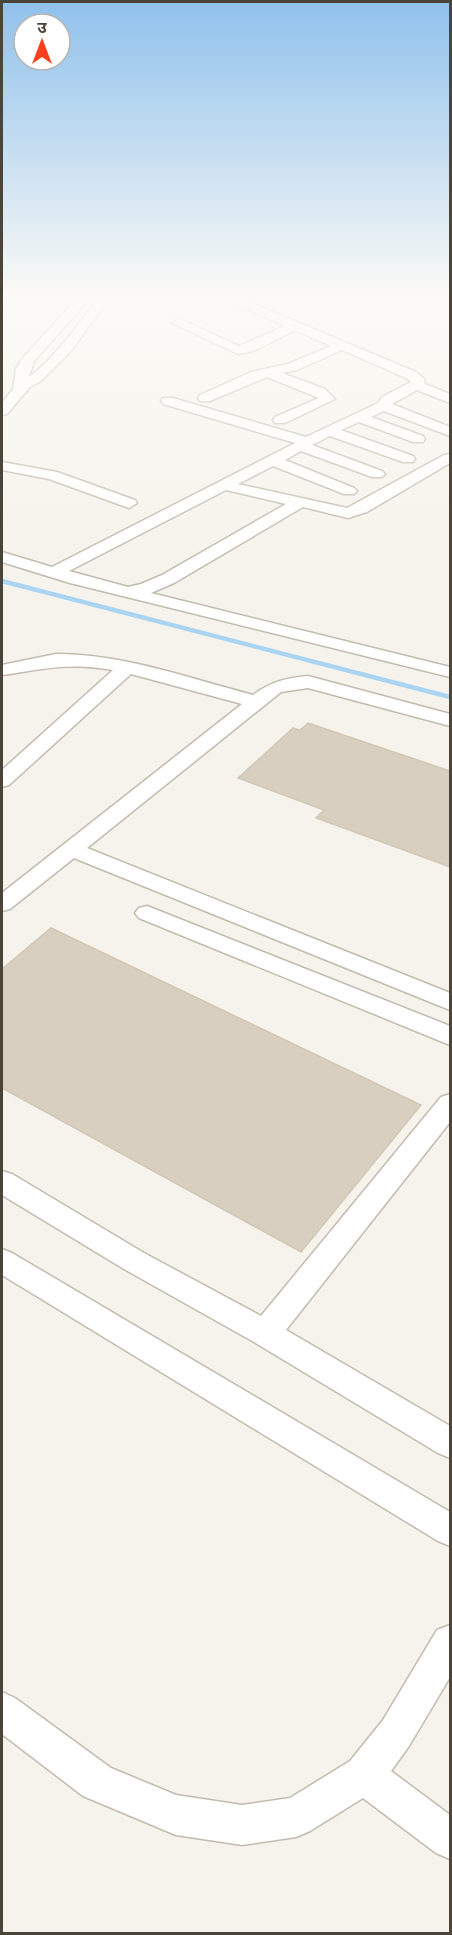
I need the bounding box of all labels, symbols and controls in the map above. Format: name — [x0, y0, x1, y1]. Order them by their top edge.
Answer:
north arrow — [12, 12, 72, 72]
text: उ — [37, 18, 47, 37]

